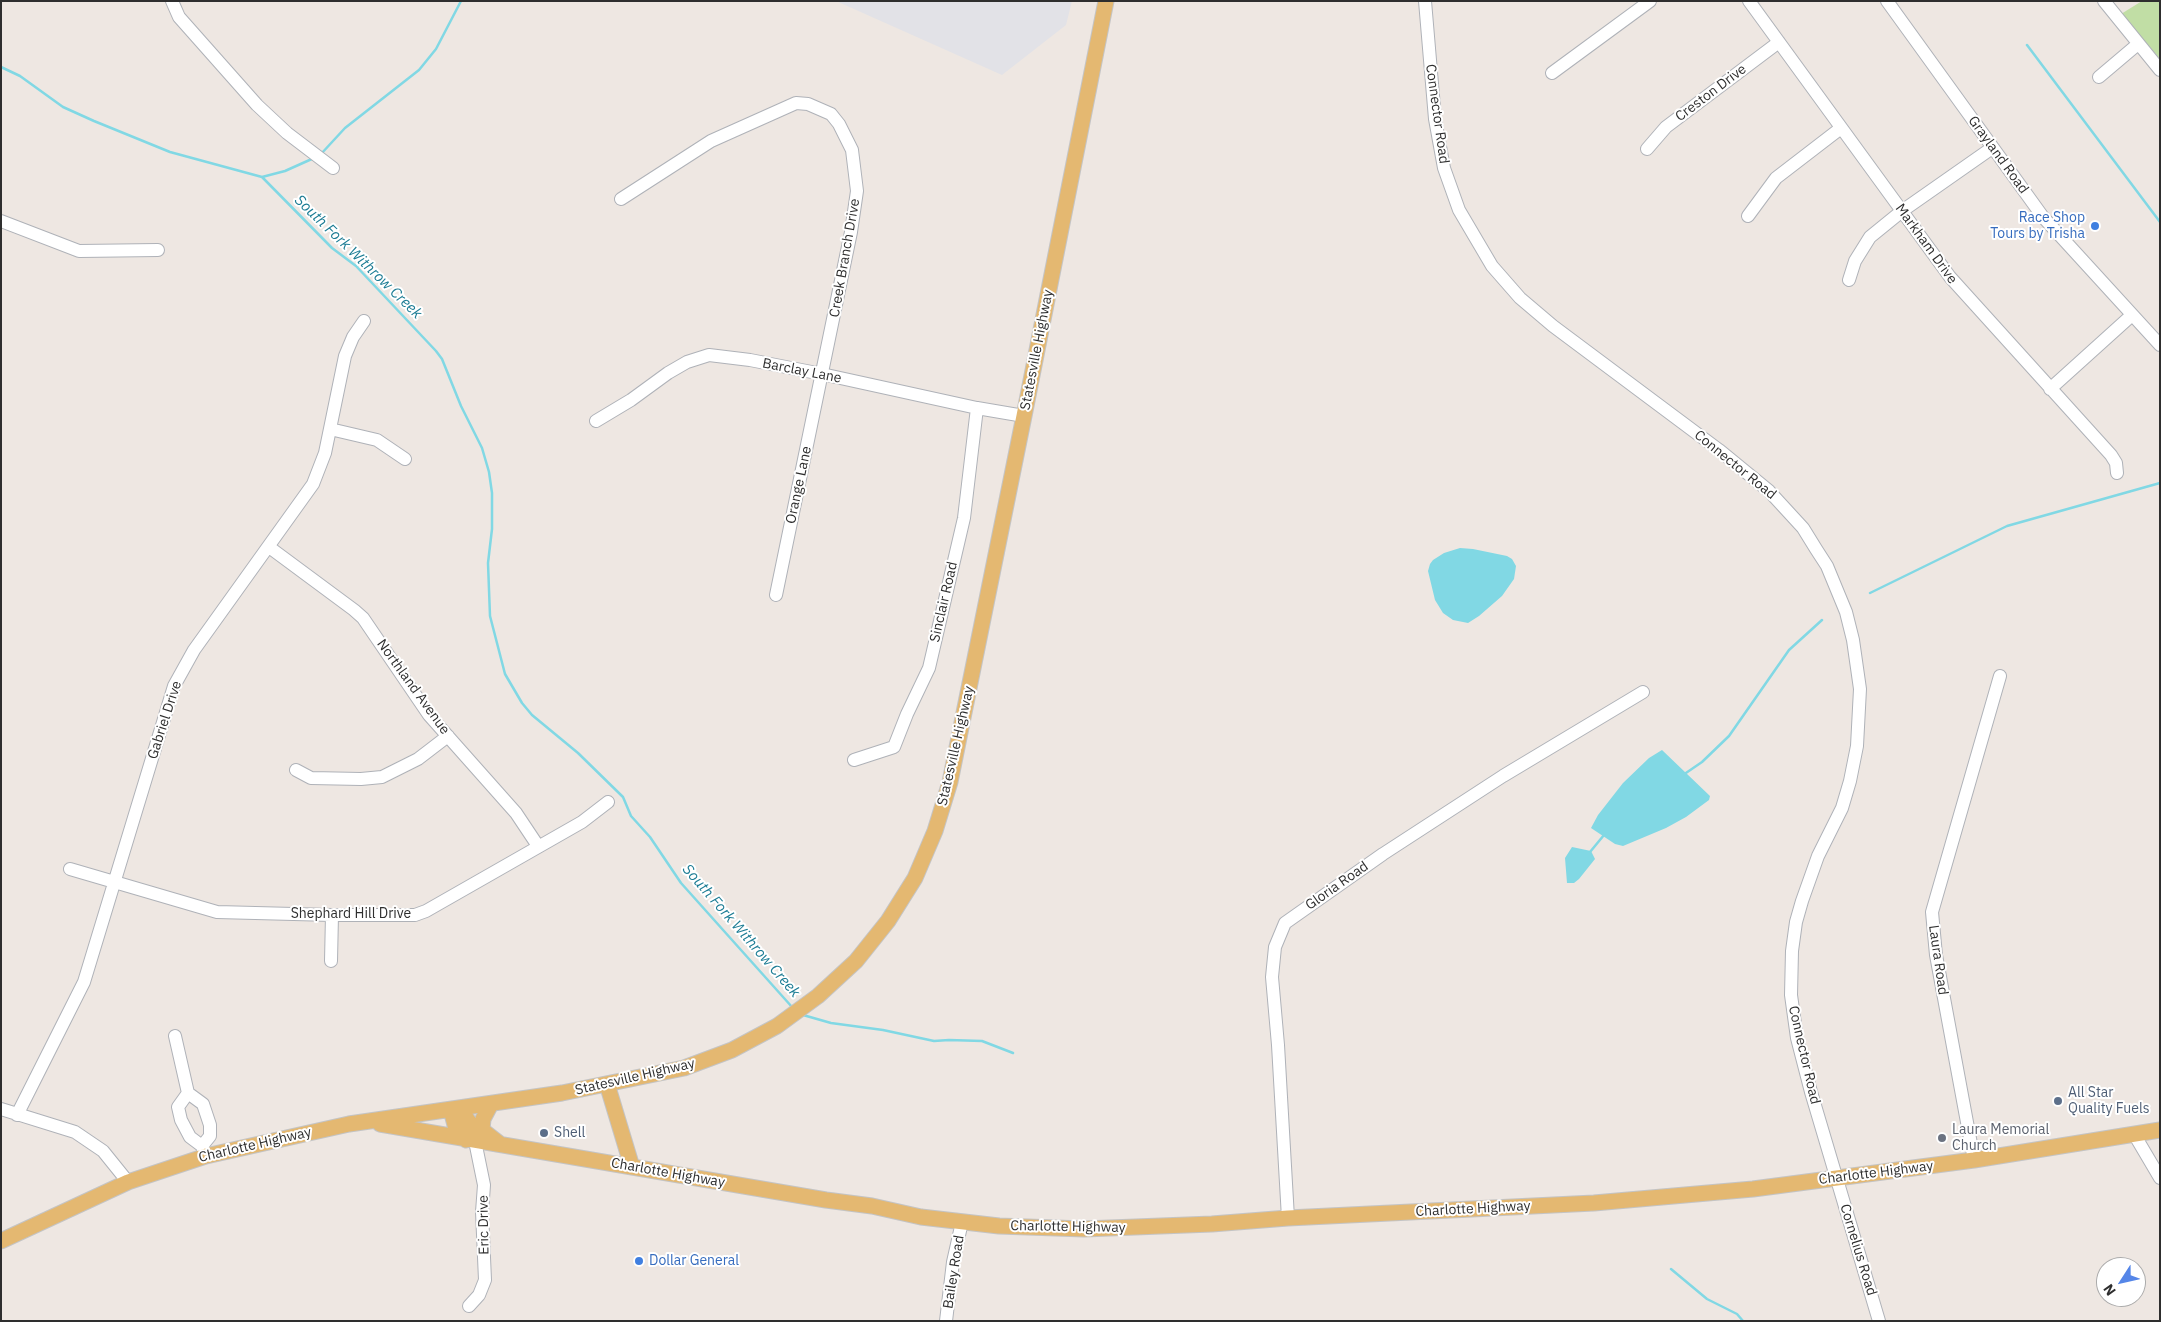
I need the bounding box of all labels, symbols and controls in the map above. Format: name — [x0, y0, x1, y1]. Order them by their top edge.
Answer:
street label: Creston Drive — [1672, 61, 1750, 125]
street label: Connector Road — [1422, 63, 1452, 165]
street label: Grayland Road — [1964, 113, 2032, 197]
water label: South Fork Withrow Creek — [290, 191, 426, 323]
street label: Creek Branch Drive — [826, 197, 864, 319]
street label: Markham Drive — [1891, 201, 1961, 287]
place label: Race Shop Tours by Trisha — [1990, 210, 2085, 242]
marker: Race Shop Tours by Trisha — [2089, 220, 2101, 232]
street label: Statesville Highway — [1017, 288, 1057, 412]
street label: Barclay Lane — [761, 355, 843, 387]
street label: Connector Road — [1691, 427, 1779, 503]
street label: Orange Lane — [783, 445, 815, 525]
street label: Sinclair Road — [927, 560, 961, 644]
street label: Northland Avenue — [373, 636, 453, 738]
street label: Gabriel Drive — [144, 679, 186, 761]
street label: Statesville Highway — [934, 685, 978, 807]
street label: Gloria Road — [1302, 858, 1372, 914]
water label: South Fork Withrow Creek — [678, 861, 804, 1001]
street label: Shephard Hill Drive — [291, 906, 411, 922]
street label: Laura Road — [1925, 924, 1951, 996]
street label: Connector Road — [1785, 1004, 1823, 1106]
street label: Statesville Highway — [574, 1055, 696, 1099]
place label: All Star Quality Fuels — [2068, 1085, 2150, 1118]
marker: All Star Quality Fuels — [2052, 1095, 2064, 1107]
place label: Laura Memorial Church — [1952, 1122, 2049, 1154]
street label: Charlotte Highway — [197, 1124, 313, 1166]
place label: Shell — [554, 1125, 585, 1141]
marker: Shell — [538, 1127, 550, 1139]
marker: Laura Memorial Church — [1936, 1132, 1948, 1144]
street label: Charlotte Highway — [610, 1155, 726, 1191]
street label: Charlotte Highway — [1818, 1158, 1934, 1188]
street label: Eric Drive — [475, 1195, 493, 1255]
street label: Charlotte Highway — [1415, 1198, 1531, 1220]
street label: Cornelius Road — [1836, 1202, 1880, 1298]
street label: Charlotte Highway — [1010, 1218, 1126, 1236]
street label: Bailey Road — [940, 1234, 968, 1310]
place label: Dollar General — [649, 1253, 739, 1269]
marker: Dollar General — [633, 1255, 645, 1267]
north arrow — [2096, 1257, 2146, 1307]
text: N — [2099, 1281, 2120, 1299]

